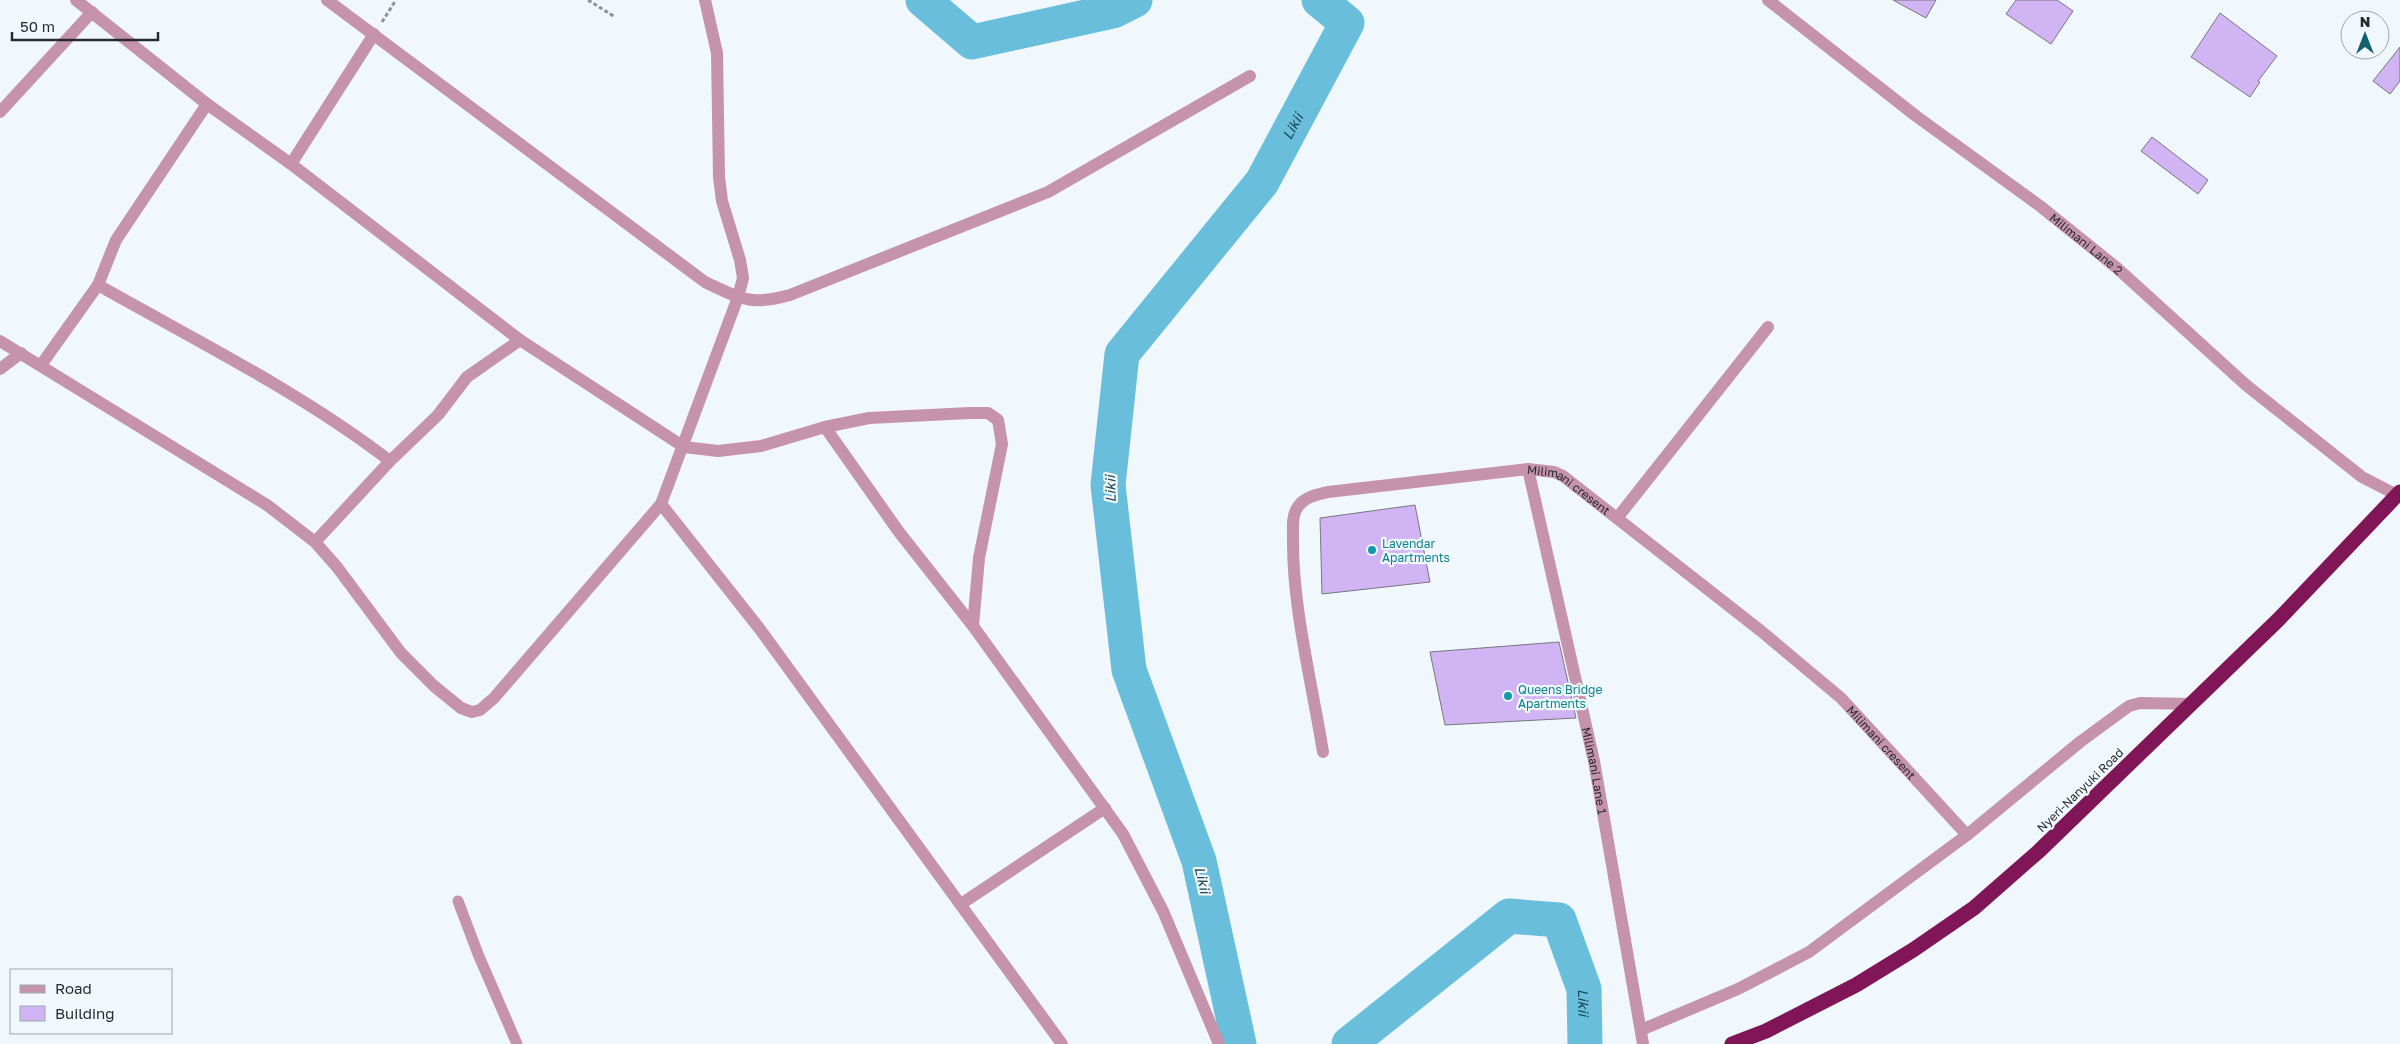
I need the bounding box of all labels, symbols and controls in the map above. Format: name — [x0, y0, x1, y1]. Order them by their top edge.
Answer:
scale bar — [12, 10, 159, 42]
north arrow — [2340, 10, 2390, 60]
text: N — [2360, 13, 2370, 30]
text: 50 m — [20, 17, 55, 35]
water label: Likii — [1278, 108, 1307, 142]
street label: Milimani Lane 2 — [2047, 209, 2126, 277]
street label: Milimani cresent — [1526, 461, 1614, 518]
water label: Likii — [1101, 473, 1119, 503]
place label: Lavendar Apartments — [1382, 536, 1450, 565]
marker: Lavendar Apartments — [1366, 544, 1378, 556]
place label: Queens Bridge Apartments — [1518, 682, 1602, 711]
marker: Queens Bridge Apartments — [1502, 690, 1514, 702]
street label: Milimani cresent — [1844, 702, 1919, 782]
street label: Milimani Lane 1 — [1579, 726, 1611, 816]
street label: Nyeri-Nanyuki Road — [2034, 745, 2126, 835]
water label: Likii — [1192, 865, 1215, 897]
legend — [10, 969, 172, 1034]
text: Road — [55, 979, 92, 997]
water label: Likii — [1576, 989, 1593, 1019]
text: Building — [55, 1004, 115, 1022]

